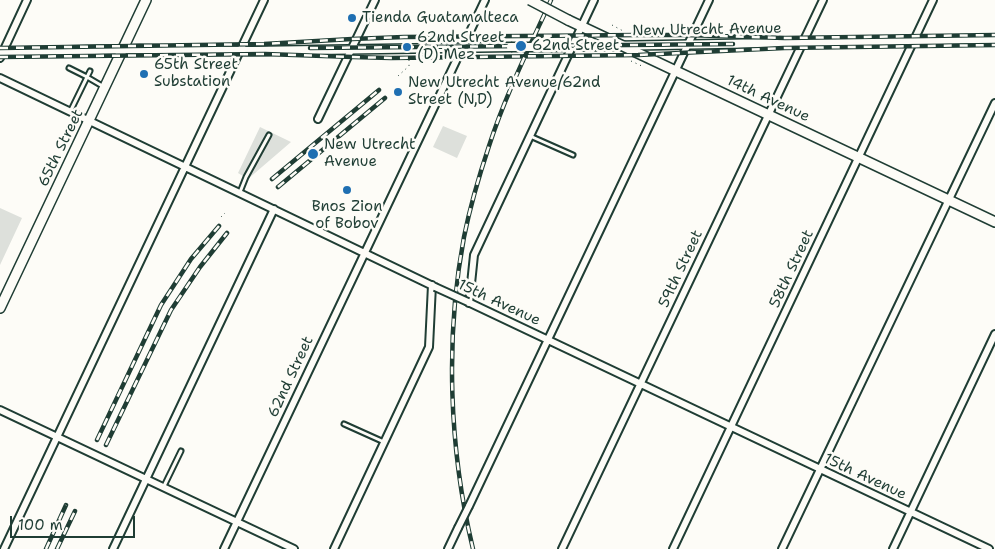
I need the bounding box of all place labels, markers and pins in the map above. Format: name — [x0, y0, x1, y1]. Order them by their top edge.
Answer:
place label: Tienda Guatamalteca — [362, 9, 519, 27]
marker: Tienda Guatamalteca — [346, 12, 358, 24]
place label: 62nd Street (D) Mez — [417, 29, 504, 64]
place label: 62nd Street — [532, 37, 619, 55]
marker: 62nd Street — [514, 39, 528, 53]
marker: 62nd Street (D) Mez — [401, 41, 413, 53]
place label: 65th Street Substation — [154, 56, 238, 91]
marker: 65th Street Substation — [138, 68, 150, 80]
place label: New Utrecht Avenue/62nd Street (N,D) — [408, 74, 600, 109]
marker: New Utrecht Avenue/62nd Street (N,D) — [392, 86, 404, 98]
place label: New Utrecht Avenue — [324, 136, 416, 171]
marker: New Utrecht Avenue — [306, 147, 320, 161]
marker: Bnos Zion of Bobov — [341, 184, 353, 196]
place label: Bnos Zion of Bobov — [312, 198, 382, 233]

